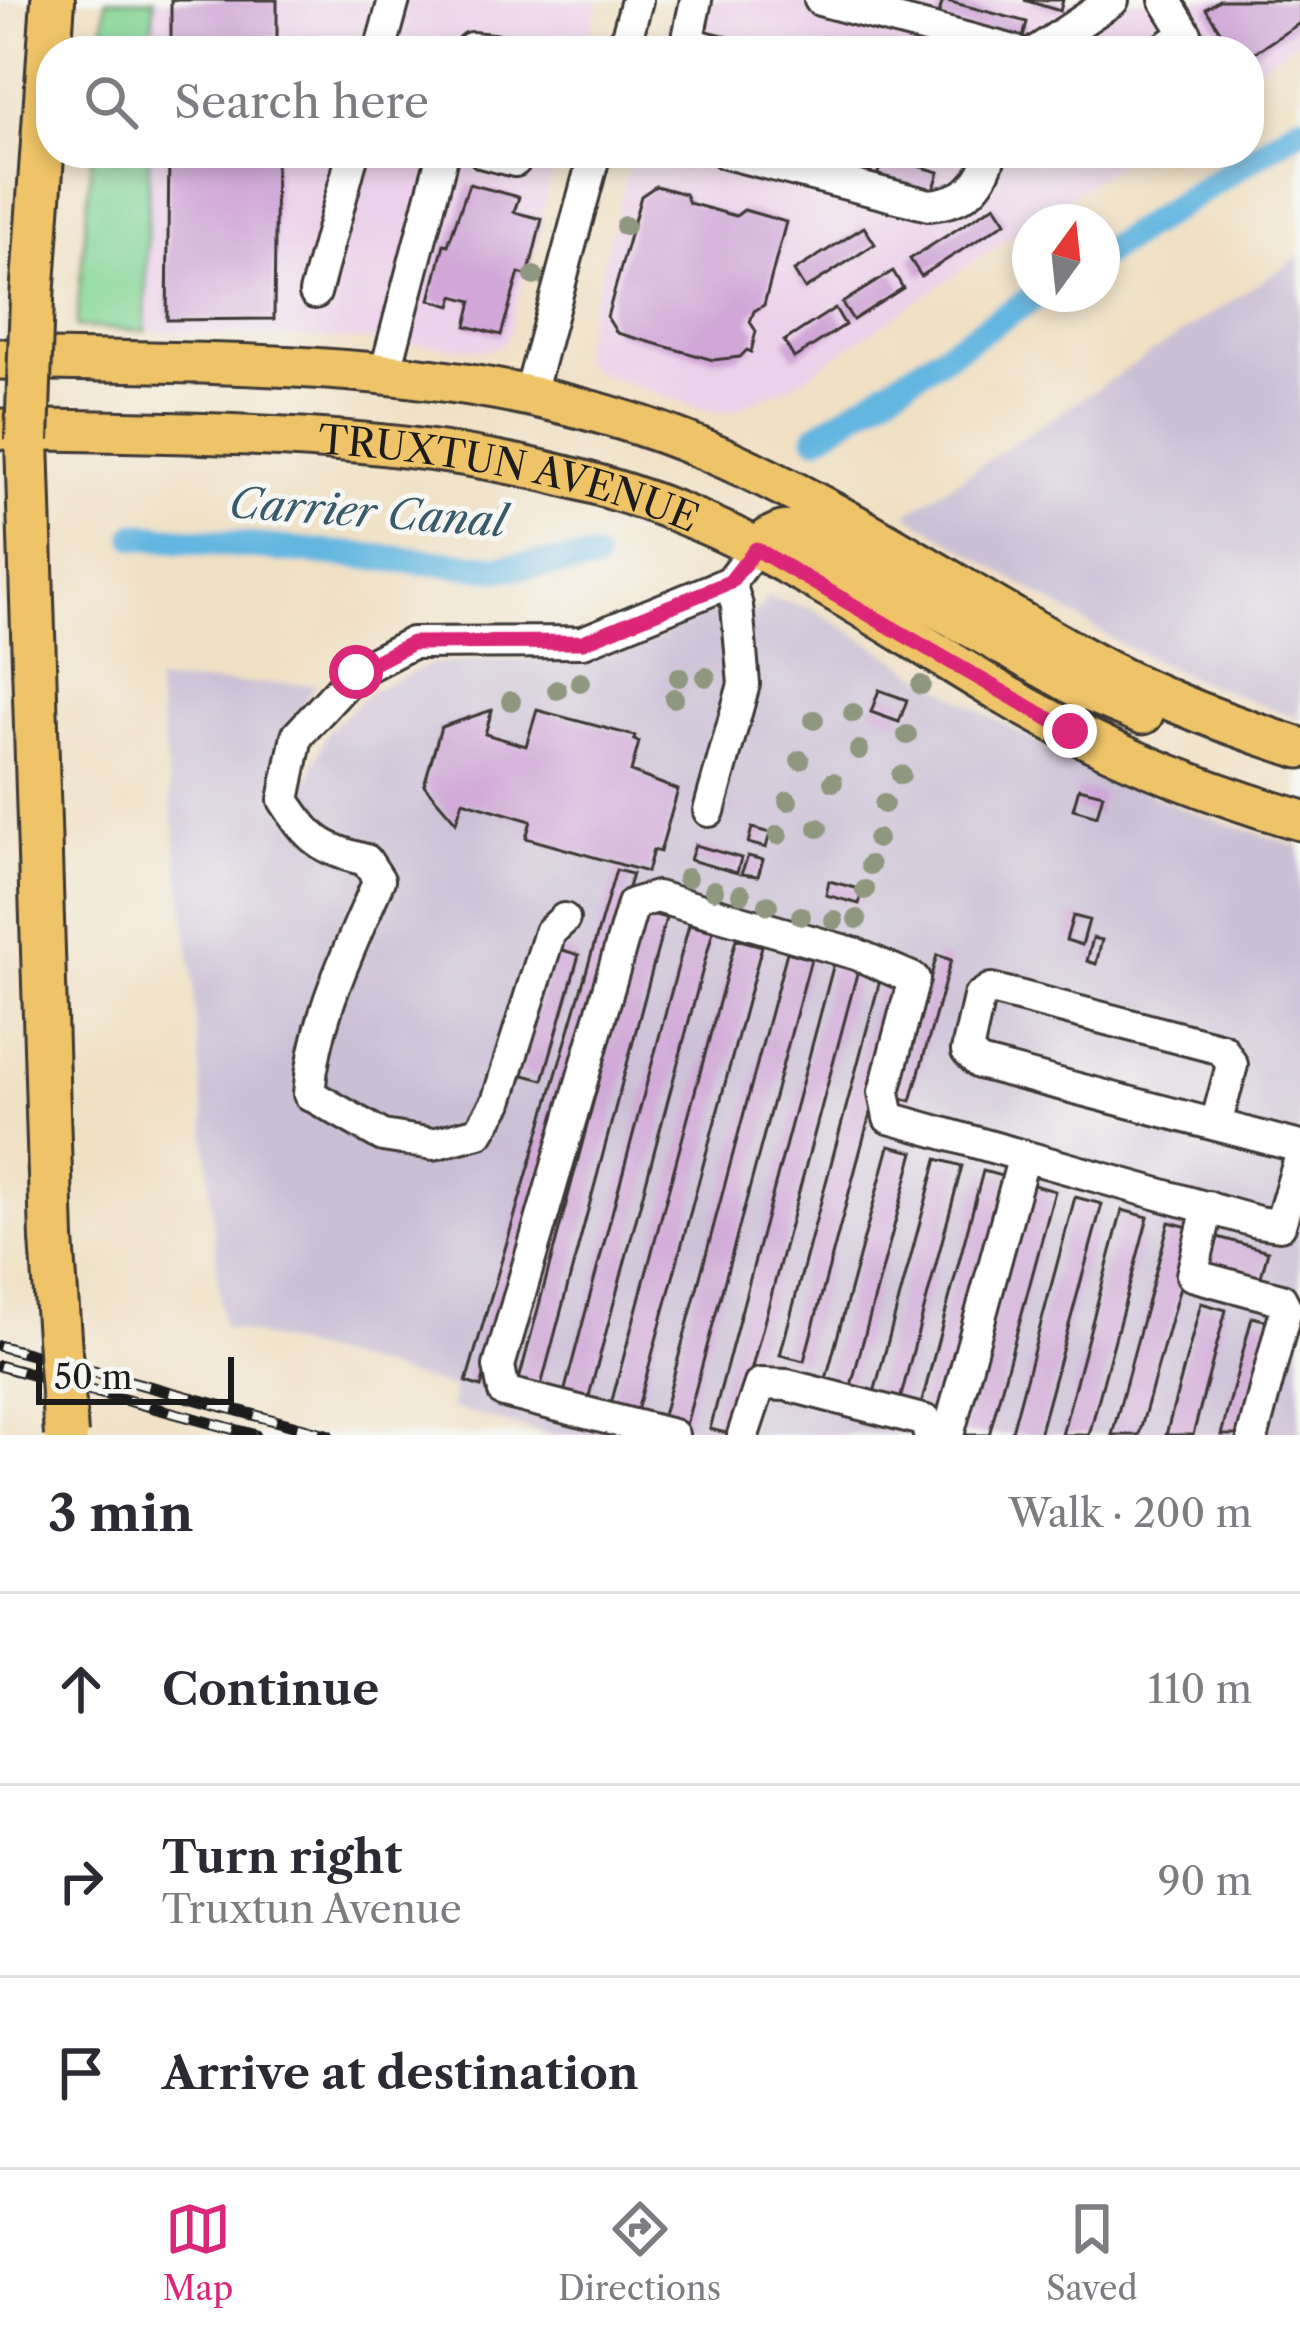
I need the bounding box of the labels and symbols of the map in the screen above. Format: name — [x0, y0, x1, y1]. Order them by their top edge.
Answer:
north arrow — [1012, 204, 1120, 312]
street label: TRUXTUN AVENUE — [317, 415, 706, 542]
water label: Carrier Canal — [228, 476, 513, 548]
route start — [329, 645, 383, 699]
route end — [1043, 704, 1097, 758]
scale bar — [36, 1351, 234, 1404]

